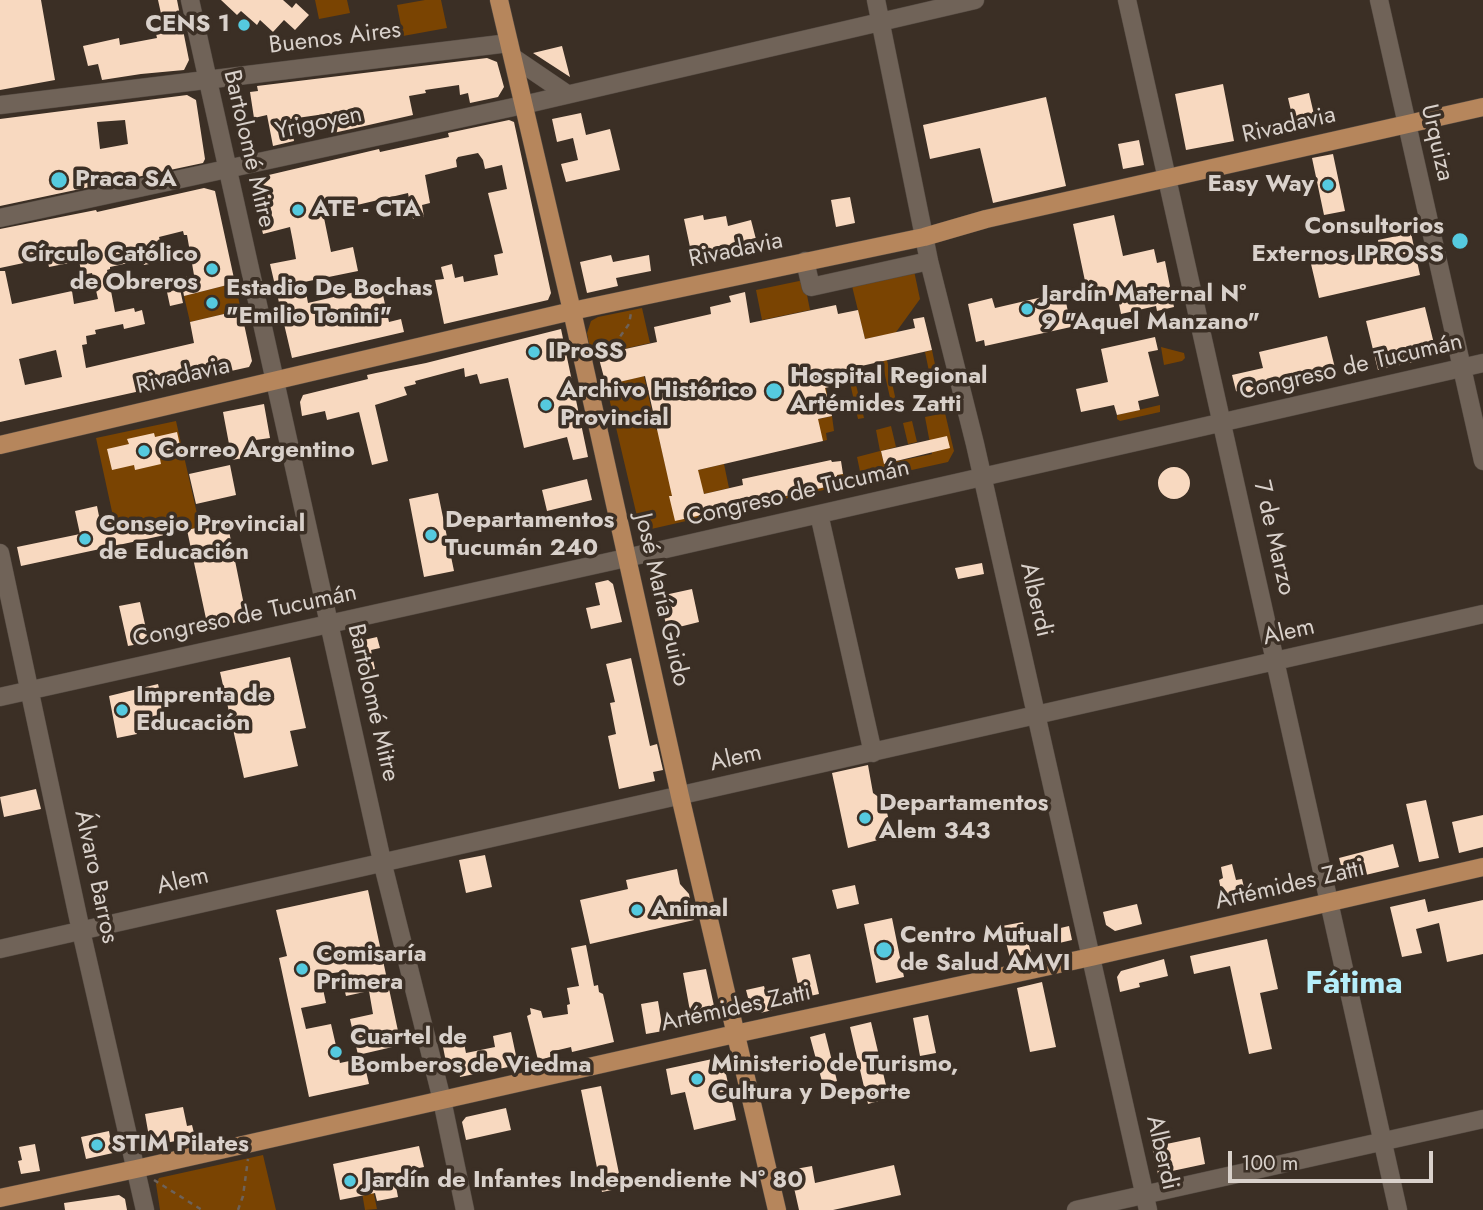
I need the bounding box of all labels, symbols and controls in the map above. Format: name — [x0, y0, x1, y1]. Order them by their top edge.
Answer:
place label: CENS 1 — [145, 11, 230, 39]
marker: CENS 1 — [236, 17, 252, 33]
street label: Buenos Aires — [267, 17, 403, 61]
street label: Bartolomé Mitre — [216, 68, 280, 230]
street label: Yrigoyen — [273, 101, 365, 147]
street label: Rivadavia — [1239, 101, 1339, 151]
street label: Urquiza — [1413, 102, 1459, 184]
place label: Praca SA — [75, 166, 177, 194]
marker: Praca SA — [49, 170, 69, 190]
place label: Easy Way — [1208, 171, 1314, 199]
marker: Easy Way — [1320, 177, 1336, 193]
place label: ATE - CTA — [312, 196, 420, 224]
marker: ATE - CTA — [290, 202, 306, 218]
place label: Consultorios Externos IPROSS — [1252, 213, 1444, 269]
street label: Rivadavia — [686, 227, 786, 275]
marker: Consultorios Externos IPROSS — [1450, 231, 1470, 251]
place label: Círculo Católico de Obreros — [21, 241, 198, 297]
marker: Círculo Católico de Obreros — [204, 261, 220, 277]
place label: Estadio De Bochas "Emilio Tonini" — [226, 275, 433, 331]
place label: Jardín Maternal N° 9 "Aquel Manzano" — [1041, 281, 1260, 337]
marker: Estadio De Bochas "Emilio Tonini" — [204, 295, 220, 311]
marker: Jardín Maternal N° 9 "Aquel Manzano" — [1019, 301, 1035, 317]
street label: Congreso de Tucumán — [1237, 328, 1465, 408]
place label: IProSS — [548, 338, 624, 366]
marker: IProSS — [526, 344, 542, 360]
street label: Rivadavia — [133, 352, 233, 402]
place label: Hospital Regional Artémides Zatti — [790, 363, 988, 419]
place label: Archivo Histórico Provincial — [560, 377, 754, 433]
marker: Hospital Regional Artémides Zatti — [764, 381, 784, 401]
marker: Archivo Histórico Provincial — [538, 397, 554, 413]
place label: Correo Argentino — [158, 437, 355, 465]
marker: Correo Argentino — [136, 443, 152, 459]
street label: Congreso de Tucumán — [684, 454, 912, 534]
street label: 7 de Marzo — [1246, 478, 1300, 598]
place label: Departamentos Tucumán 240 — [445, 507, 614, 563]
place label: Consejo Provincial de Educación — [99, 511, 305, 567]
street label: José María Guido — [627, 511, 695, 689]
marker: Departamentos Tucumán 240 — [423, 527, 439, 543]
marker: Consejo Provincial de Educación — [77, 531, 93, 547]
street label: Alberdi — [1012, 560, 1058, 640]
street label: Congreso de Tucumán — [130, 579, 360, 655]
street label: Alem — [1260, 613, 1318, 653]
street label: Bartolomé Mitre — [340, 622, 404, 784]
place label: Imprenta de Educación — [136, 682, 272, 738]
marker: Imprenta de Educación — [114, 702, 130, 718]
street label: Alem — [707, 739, 765, 779]
place label: Departamentos Alem 343 — [879, 790, 1048, 846]
street label: Álvaro Barros — [67, 808, 123, 946]
marker: Departamentos Alem 343 — [857, 810, 873, 826]
street label: Artémides Zatti — [1212, 855, 1368, 917]
street label: Alem — [154, 862, 212, 902]
place label: Animal — [651, 896, 728, 924]
marker: Animal — [629, 902, 645, 918]
place label: Centro Mutual de Salud AMVI — [900, 922, 1070, 978]
marker: Centro Mutual de Salud AMVI — [874, 940, 894, 960]
place label: Comisaría Primera — [316, 941, 427, 997]
marker: Comisaría Primera — [294, 961, 310, 977]
district label: Fátima — [1305, 966, 1403, 1004]
street label: Artémides Zatti — [658, 979, 814, 1039]
place label: Cuartel de Bomberos de Viedma — [350, 1024, 591, 1080]
marker: Cuartel de Bomberos de Viedma — [328, 1044, 344, 1060]
place label: Ministerio de Turismo, Cultura y Deporte — [711, 1051, 959, 1107]
marker: Ministerio de Turismo, Cultura y Deporte — [689, 1071, 705, 1087]
street label: Alberdi — [1138, 1113, 1184, 1193]
place label: STIM Pilates — [111, 1131, 249, 1159]
scale bar — [1231, 1136, 1436, 1180]
marker: STIM Pilates — [89, 1137, 105, 1153]
text: 100 m — [1241, 1148, 1298, 1178]
place label: Jardín de Infantes Independiente N° 80 — [364, 1167, 803, 1195]
marker: Jardín de Infantes Independiente N° 80 — [342, 1173, 358, 1189]

